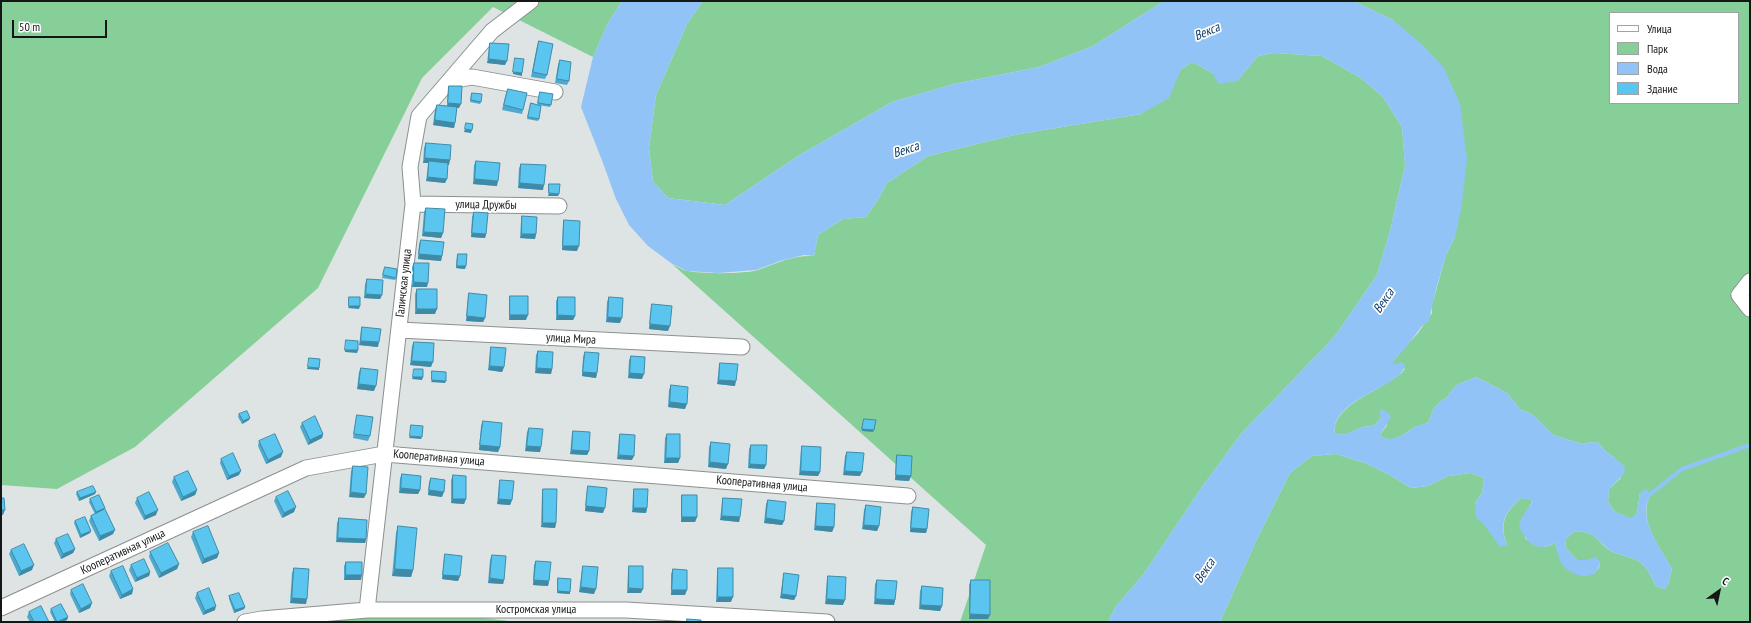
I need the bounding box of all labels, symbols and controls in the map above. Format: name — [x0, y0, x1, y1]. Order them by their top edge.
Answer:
scale bar — [14, 12, 109, 38]
legend — [1609, 12, 1739, 104]
text: 50 m — [19, 19, 40, 34]
water label: Векса — [1192, 20, 1222, 44]
text: Улица — [1647, 21, 1672, 36]
text: Парк — [1647, 41, 1668, 56]
text: Вода — [1647, 61, 1668, 76]
text: Здание — [1647, 81, 1678, 96]
water label: Векса — [891, 139, 921, 161]
street label: улица Дружбы — [455, 197, 517, 213]
street label: Галичская улица — [393, 248, 415, 318]
water label: Векса — [1370, 286, 1398, 316]
street label: улица Мира — [546, 330, 596, 348]
street label: Кооперативная улица — [393, 447, 485, 469]
street label: Кооперативная улица — [716, 473, 808, 495]
street label: Кооперативная улица — [78, 526, 168, 578]
water label: Векса — [1191, 556, 1219, 586]
north arrow — [1699, 571, 1739, 611]
text: С — [1720, 574, 1731, 588]
street label: Костромская улица — [496, 603, 576, 617]

